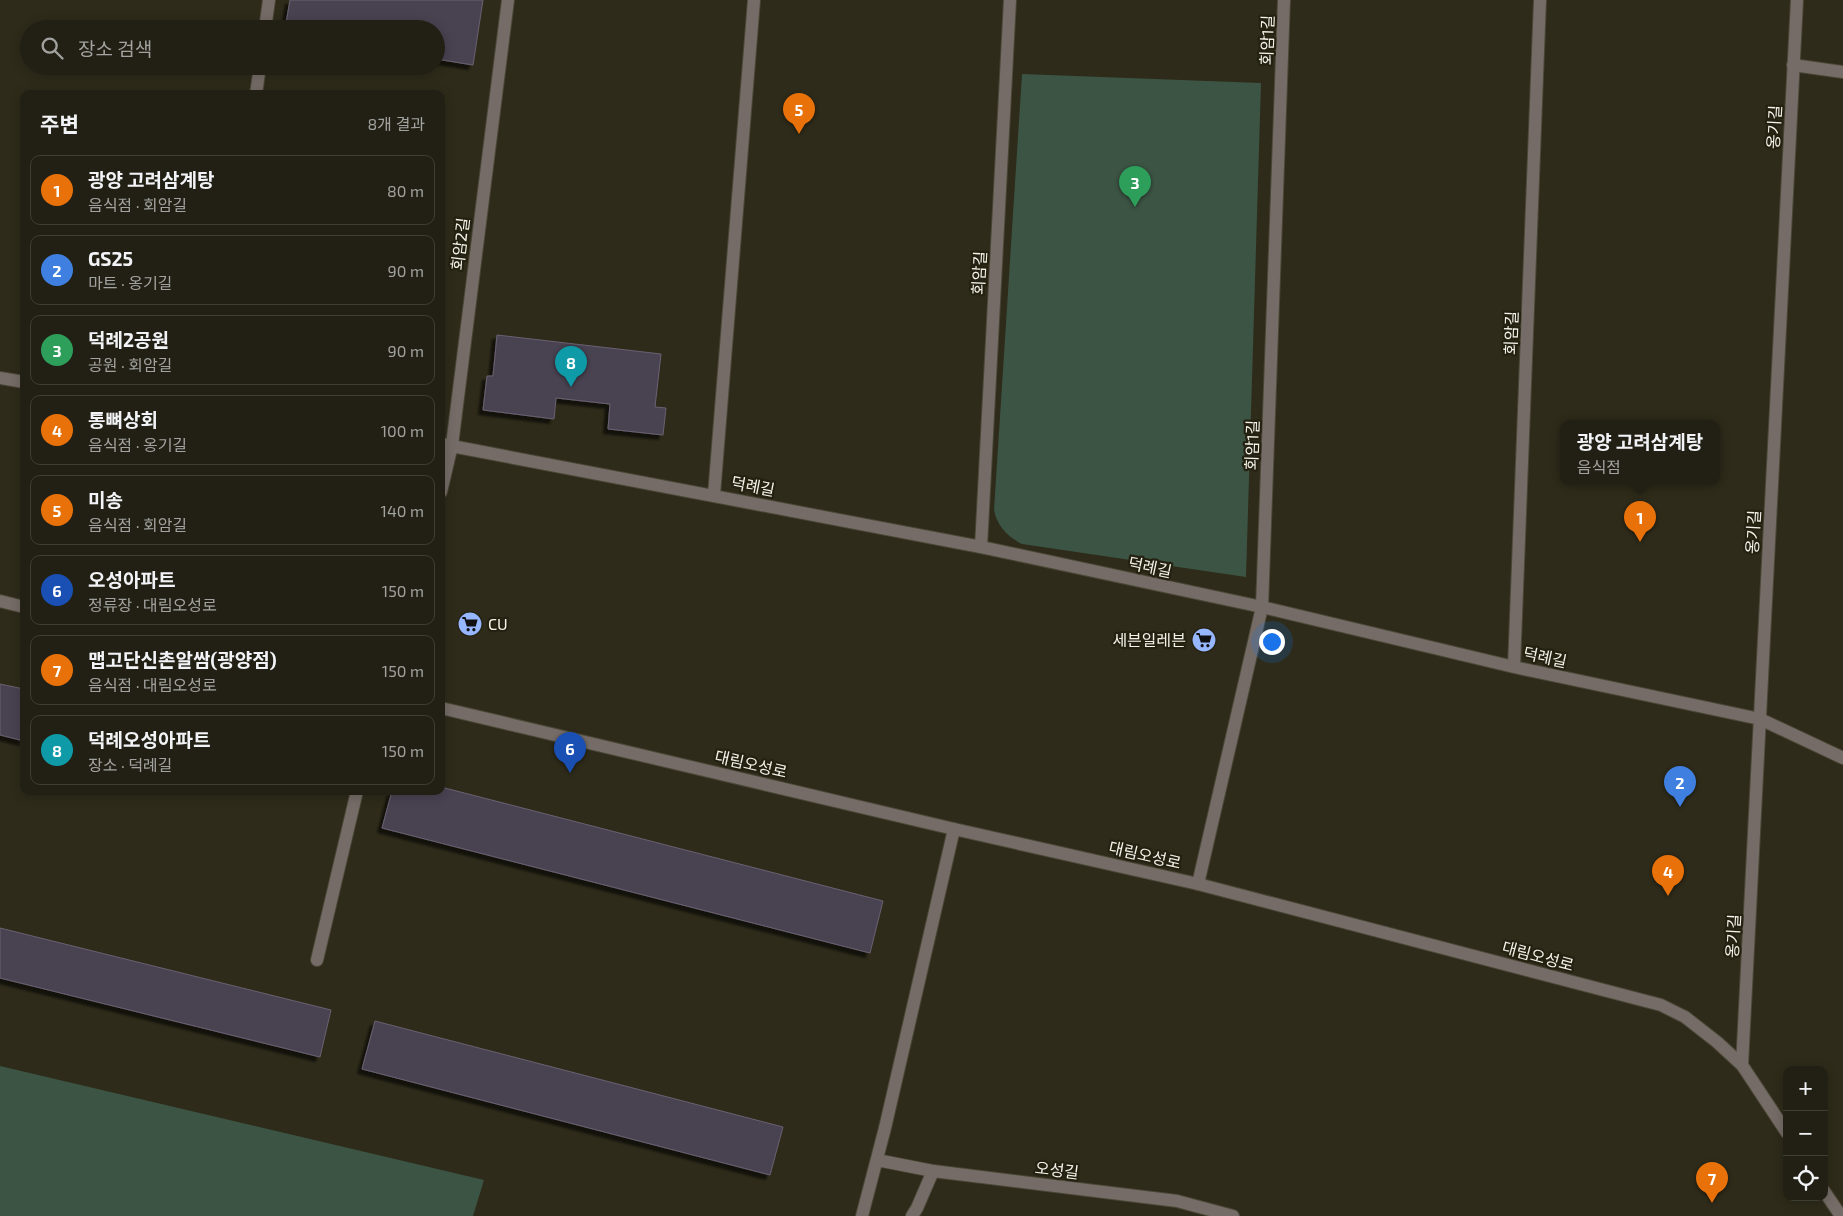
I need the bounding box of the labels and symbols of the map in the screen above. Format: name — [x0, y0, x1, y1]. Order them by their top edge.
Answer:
street label: 회암1길 — [1256, 14, 1277, 66]
pin: 5 — [783, 93, 815, 134]
street label: 옹기길 — [1763, 104, 1784, 150]
pin: 3 — [1119, 166, 1151, 207]
street label: 회암2길 — [447, 216, 472, 271]
street label: 회암길 — [968, 250, 989, 296]
street label: 회암길 — [1500, 311, 1521, 355]
pin: 8 — [555, 346, 587, 387]
street label: 회암1길 — [1241, 419, 1262, 471]
street label: 덕례길 — [730, 472, 777, 499]
pin: 1 — [1624, 501, 1656, 542]
street label: 옹기길 — [1742, 509, 1763, 555]
street label: 덕례길 — [1127, 553, 1174, 580]
supermarket icon: CU — [457, 611, 483, 637]
place label: CU — [488, 614, 508, 633]
supermarket icon: 세븐일레븐 — [1191, 627, 1217, 653]
your location — [1259, 629, 1285, 655]
place label: 세븐일레븐 — [1112, 630, 1186, 649]
street label: 덕례길 — [1522, 643, 1569, 670]
pin: 6 — [554, 732, 586, 773]
street label: 대림오성로 — [713, 746, 789, 781]
pin: 2 — [1664, 766, 1696, 807]
street label: 대림오성로 — [1107, 837, 1183, 872]
pin: 4 — [1652, 855, 1684, 896]
street label: 옹기길 — [1722, 913, 1743, 959]
street label: 대림오성로 — [1500, 937, 1576, 974]
street label: 오성길 — [1034, 1157, 1080, 1182]
pin: 7 — [1696, 1162, 1728, 1203]

